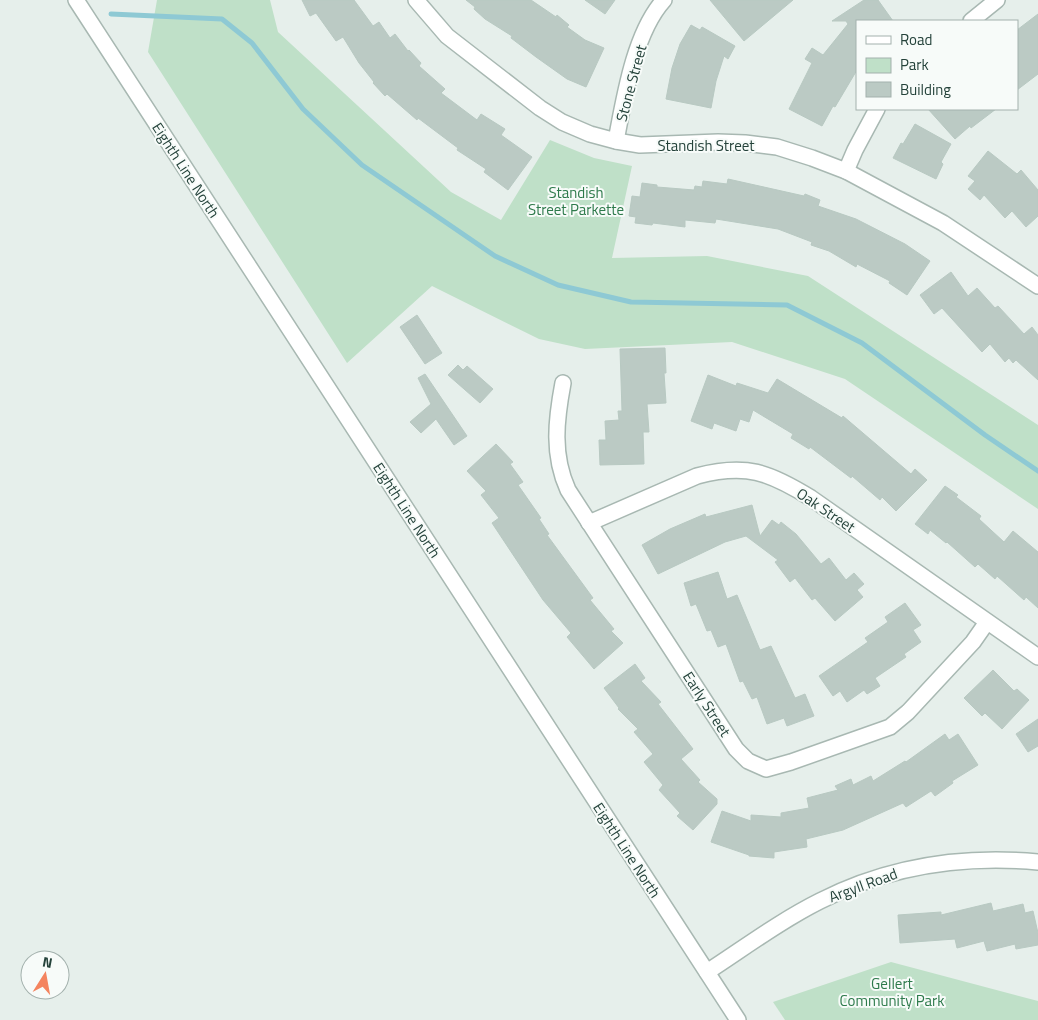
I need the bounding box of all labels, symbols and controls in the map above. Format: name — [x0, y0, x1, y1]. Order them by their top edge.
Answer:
legend — [856, 20, 1018, 110]
text: Road — [900, 28, 932, 51]
street label: Stone Street — [610, 41, 652, 124]
text: Park — [900, 53, 929, 76]
text: Building — [900, 78, 951, 101]
street label: Eighth Line North — [146, 118, 226, 222]
street label: Standish Street — [657, 134, 755, 157]
park label: Standish Street Parkette — [528, 181, 624, 221]
street label: Eighth Line North — [367, 458, 447, 562]
street label: Oak Street — [792, 482, 861, 539]
street label: Early Street — [677, 667, 737, 742]
street label: Eighth Line North — [587, 798, 667, 902]
street label: Argyll Road — [825, 862, 901, 908]
north arrow — [20, 950, 70, 1000]
text: N — [41, 951, 54, 973]
park label: Gellert Community Park — [840, 972, 944, 1012]

